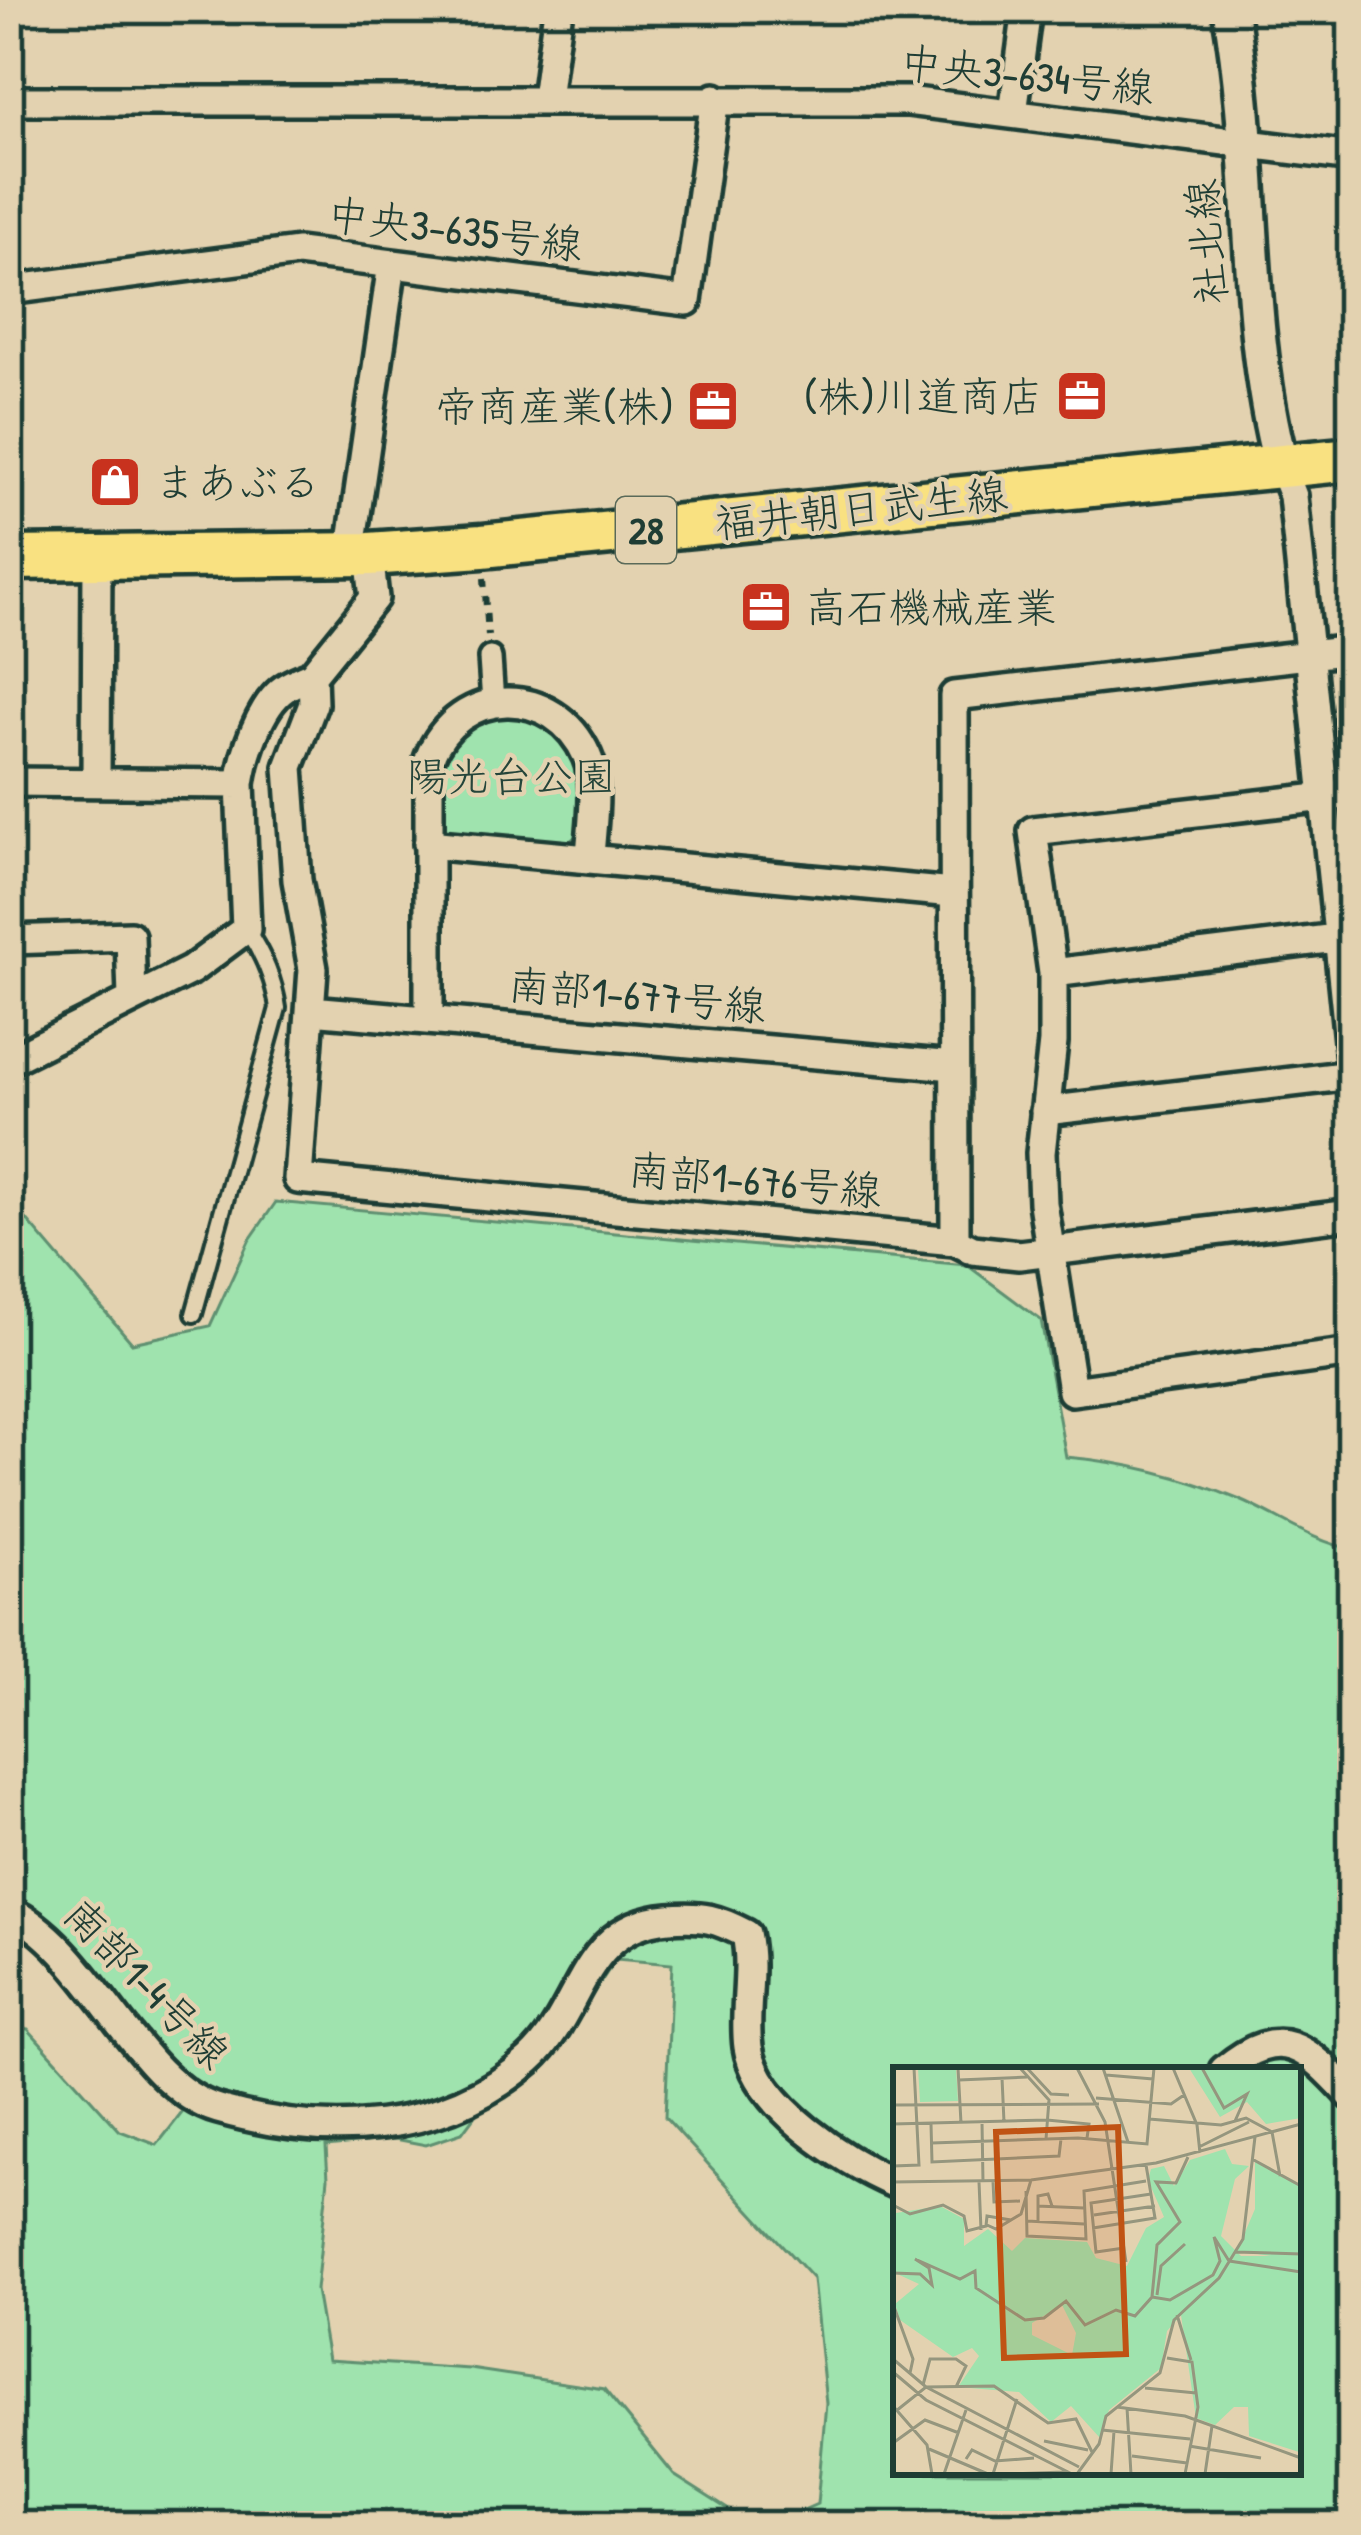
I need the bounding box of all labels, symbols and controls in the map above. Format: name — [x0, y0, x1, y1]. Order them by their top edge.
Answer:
street label: 中央3-634号線 — [897, 33, 1157, 116]
street label: 社北線 — [1172, 177, 1239, 307]
street label: 中央3-635号線 — [324, 185, 586, 272]
place label: (株)川道商店 — [804, 367, 1043, 424]
office icon: (株)川道商店 — [1054, 368, 1110, 424]
place label: 帝商産業(株) — [435, 377, 674, 434]
office icon: 帝商産業(株) — [685, 378, 741, 434]
place label: まあぶる — [154, 453, 321, 510]
shop icon: まあぶる — [87, 454, 143, 510]
street label: 福井朝日武生線 — [712, 464, 1010, 551]
road number: 28 — [616, 497, 676, 563]
place label: 高石機械産業 — [805, 578, 1057, 635]
office icon: 高石機械産業 — [738, 579, 794, 635]
park label: 陽光台公園 — [406, 747, 616, 804]
street label: 南部1-677号線 — [506, 955, 768, 1034]
street label: 南部1-676号線 — [626, 1140, 884, 1219]
street label: 南部1-4号線 — [52, 1885, 243, 2080]
inset map — [893, 2067, 1301, 2475]

